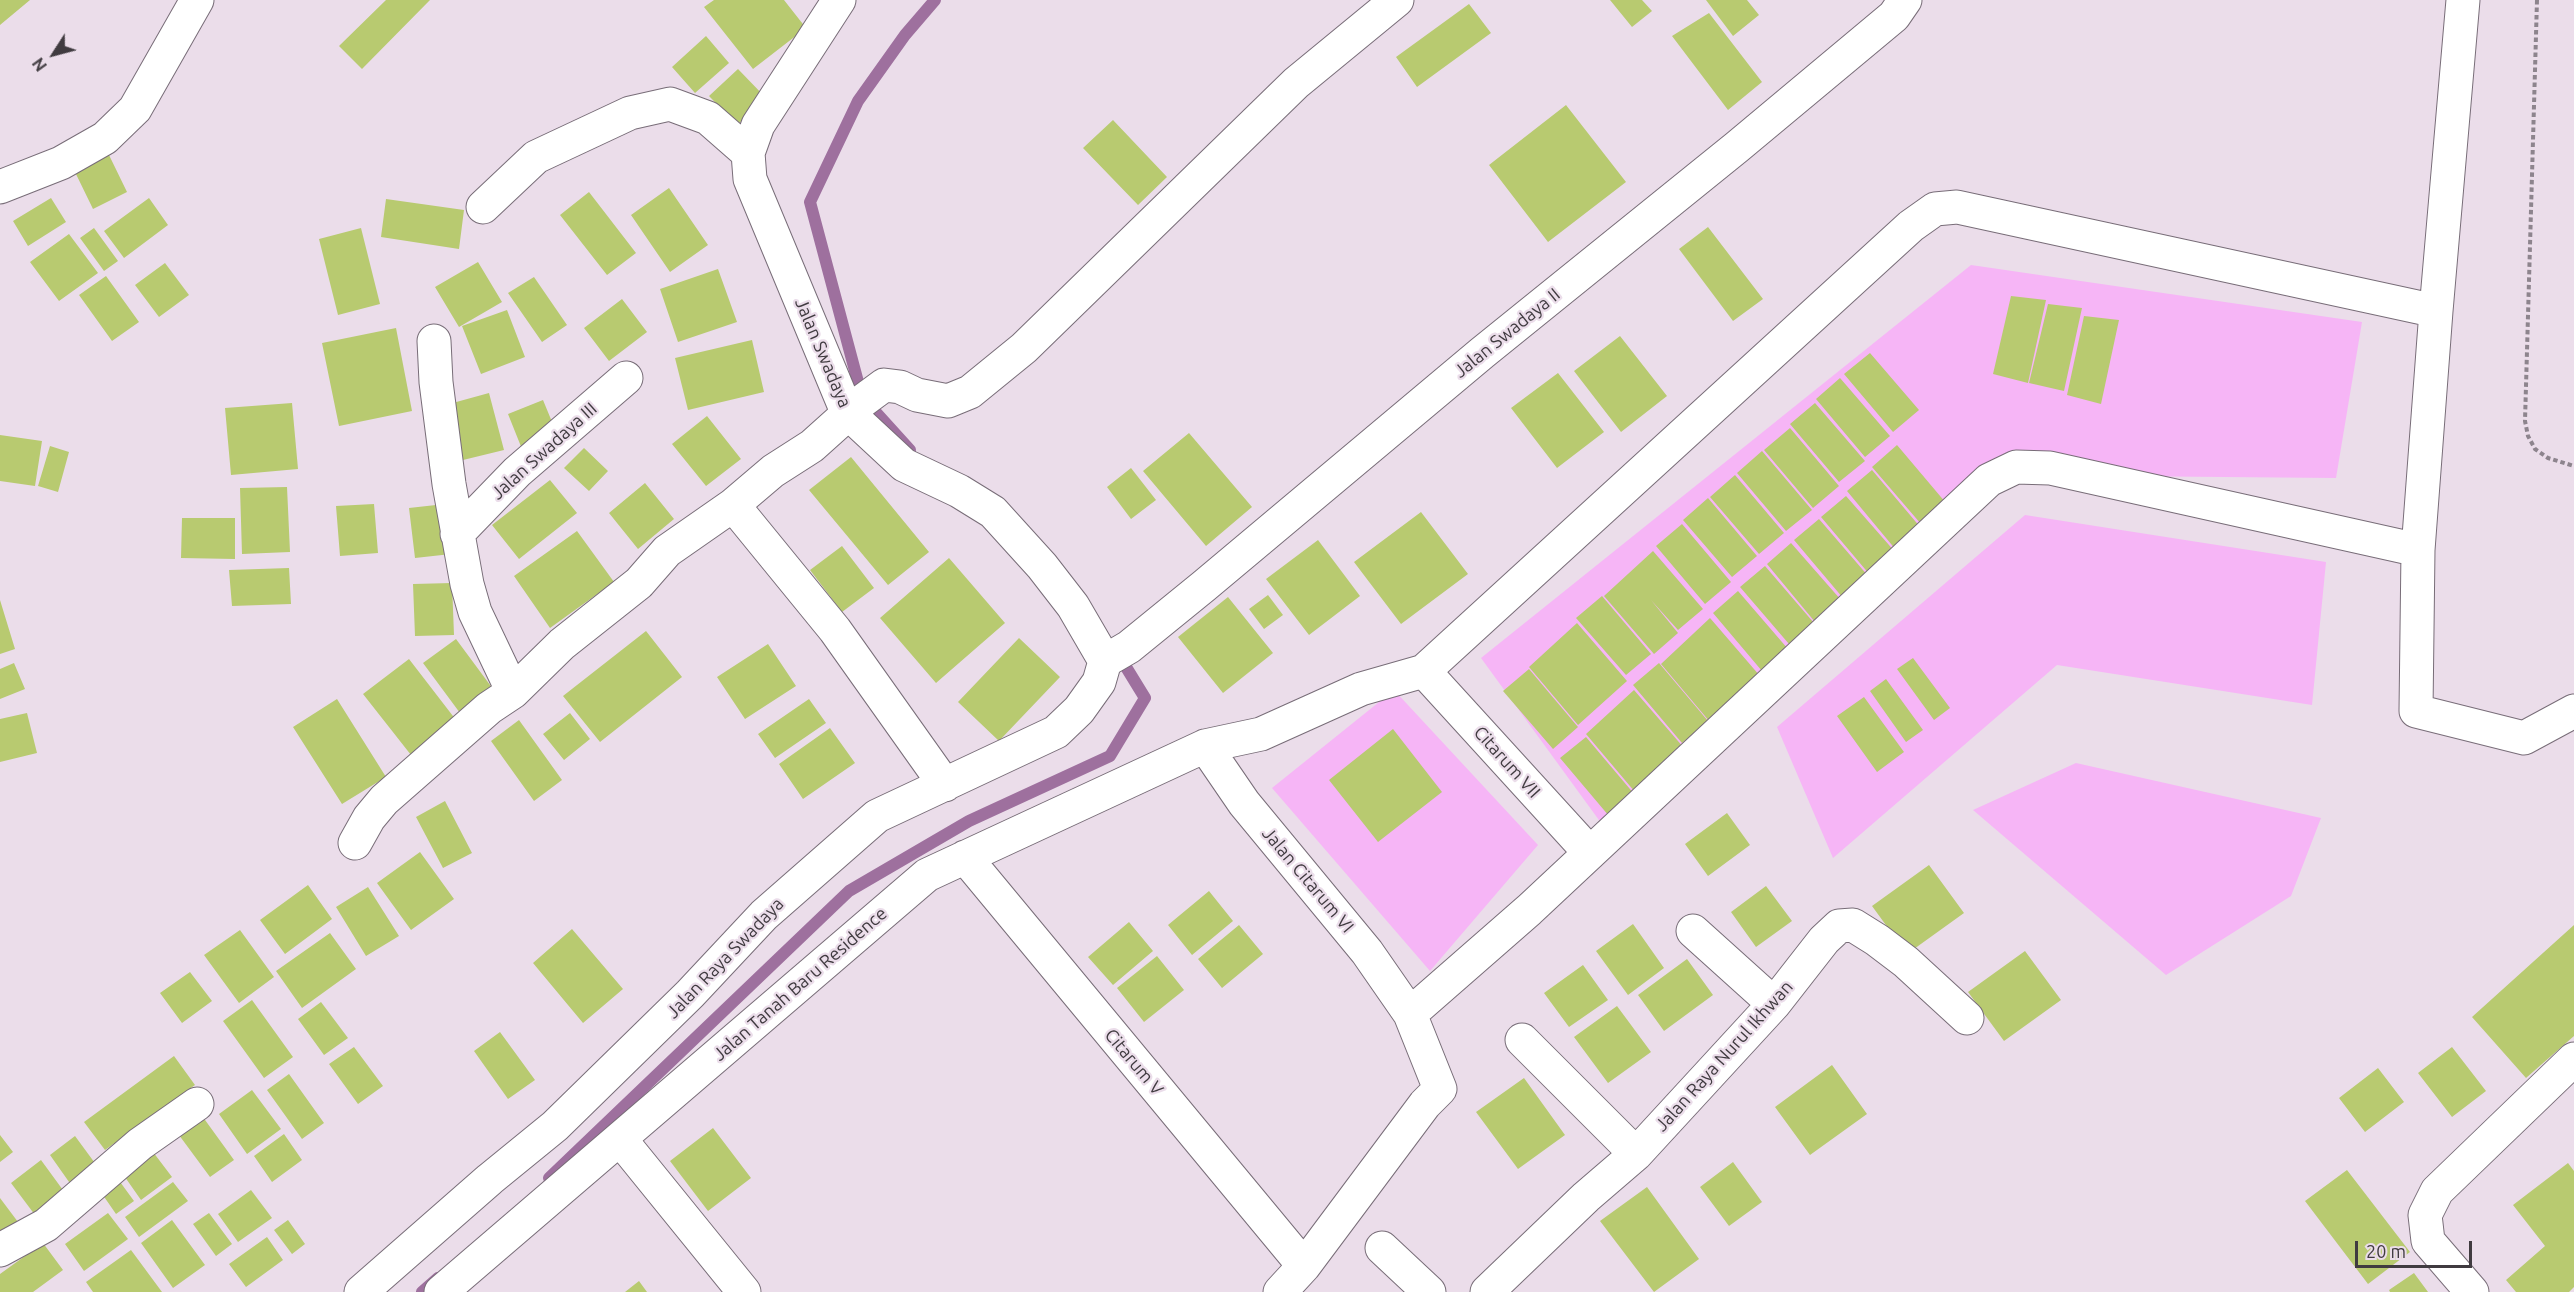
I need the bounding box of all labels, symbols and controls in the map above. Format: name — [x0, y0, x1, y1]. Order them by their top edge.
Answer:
north arrow — [24, 24, 84, 84]
text: N — [29, 54, 50, 75]
street label: Jalan Swadaya II — [1450, 284, 1564, 382]
street label: Jalan Swadaya — [790, 295, 856, 411]
street label: Jalan Swadaya III — [487, 398, 601, 504]
street label: Citarum VII — [1469, 722, 1545, 802]
street label: Jalan Citarum VI — [1258, 823, 1358, 937]
street label: Jalan Raya Swadaya — [662, 893, 788, 1023]
street label: Jalan Tanah Baru Residence — [709, 903, 891, 1065]
street label: Jalan Raya Nurul Ikhwan — [1651, 976, 1797, 1136]
street label: Citarum V — [1100, 1024, 1168, 1100]
scale bar — [2358, 1229, 2475, 1267]
text: 20 m — [2366, 1241, 2406, 1261]

